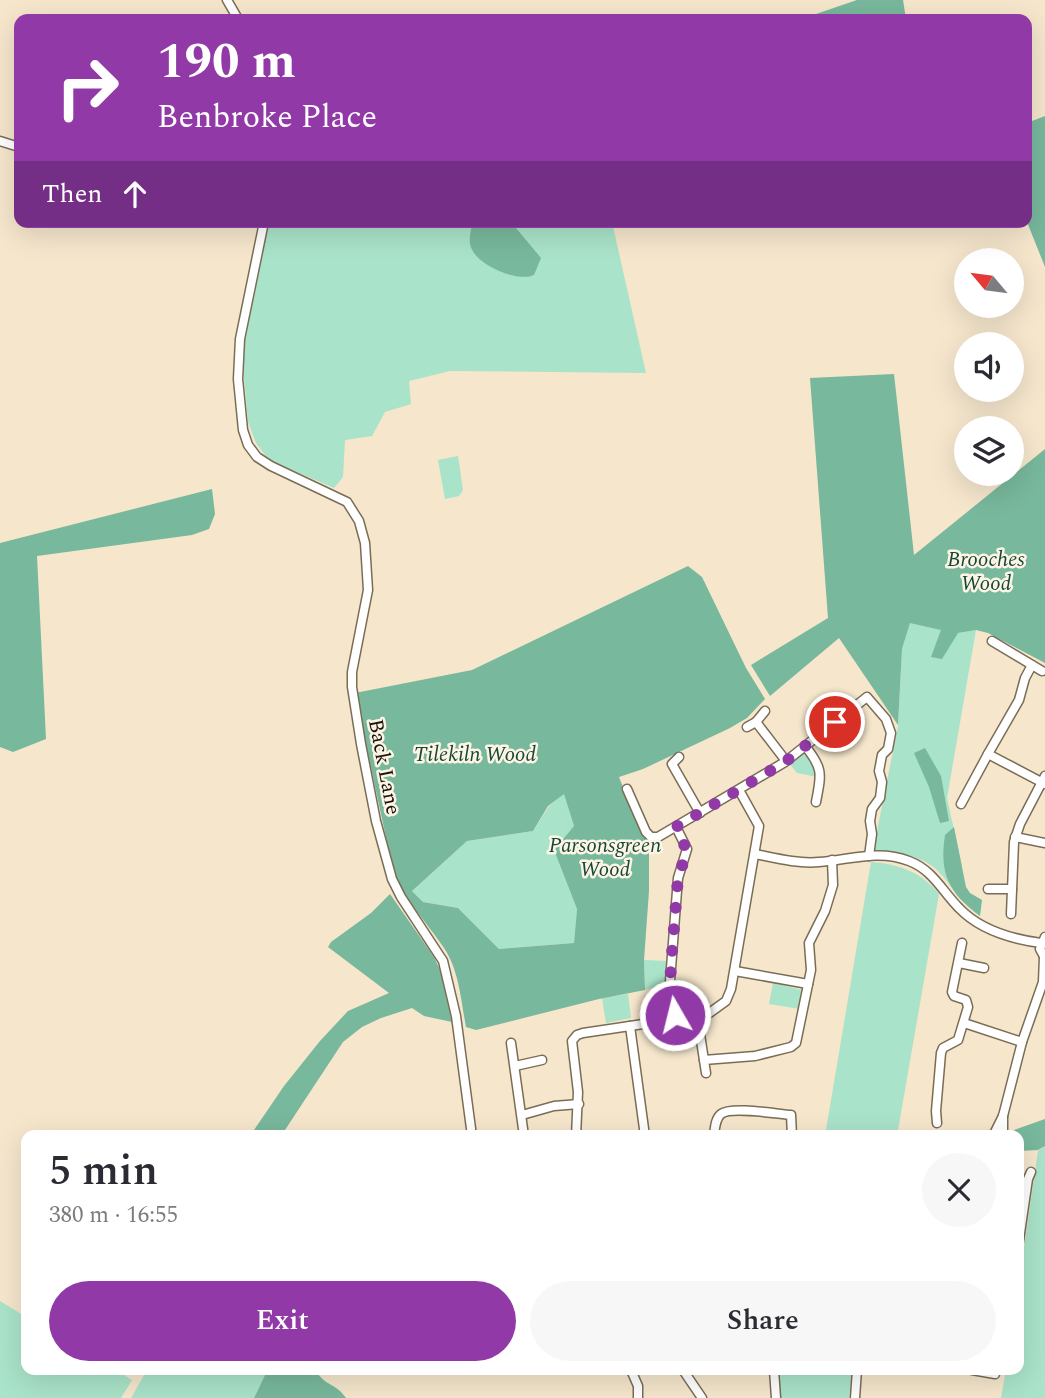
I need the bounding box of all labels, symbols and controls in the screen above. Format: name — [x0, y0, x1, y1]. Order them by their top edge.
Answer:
text: 190 m — [157, 25, 296, 100]
icon: right — [42, 42, 133, 133]
text: Benbroke Place — [157, 93, 377, 142]
text: Then — [42, 174, 102, 214]
icon: ahead — [116, 175, 154, 213]
north arrow — [954, 248, 1024, 318]
map controls — [954, 248, 1024, 486]
button: sound — [954, 332, 1024, 402]
button: layers — [954, 416, 1024, 486]
park label: Brooches Wood — [947, 544, 1025, 600]
pin — [805, 692, 865, 752]
icon: arrive — [816, 703, 854, 741]
street label: Back Lane — [359, 716, 409, 818]
park label: Tilekiln Wood — [414, 739, 536, 771]
park label: Parsonsgreen Wood — [549, 830, 661, 886]
position arrow — [638, 978, 712, 1052]
text: 5 min — [49, 1140, 158, 1203]
button: close — [922, 1153, 996, 1227]
text: 380 m · 16:55 — [49, 1198, 178, 1233]
button: Exit — [49, 1281, 516, 1361]
button: Share — [530, 1281, 996, 1361]

